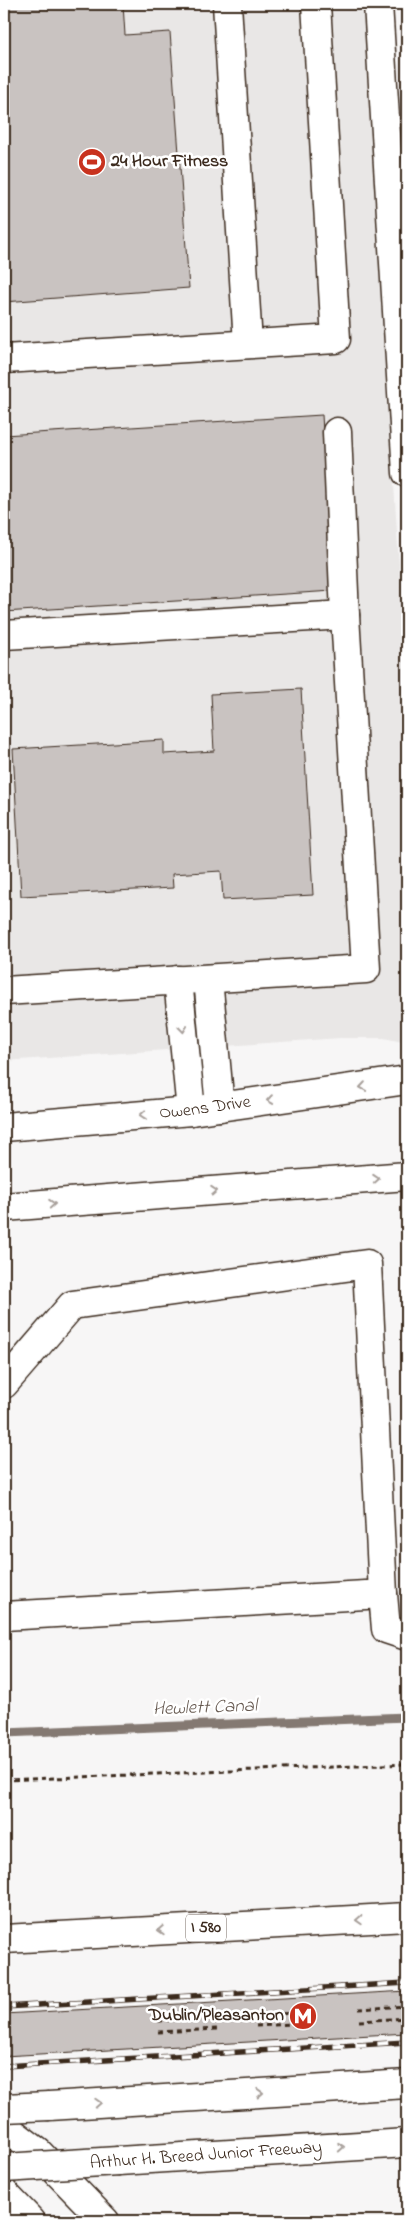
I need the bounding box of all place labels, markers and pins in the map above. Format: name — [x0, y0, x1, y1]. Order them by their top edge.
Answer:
sports icon: 24 Hour Fitness — [77, 147, 107, 177]
place label: 24 Hour Fitness — [110, 149, 228, 175]
metro station icon: Dublin/Pleasanton — [288, 2001, 318, 2031]
place label: Dublin/Pleasanton — [148, 2003, 284, 2029]

